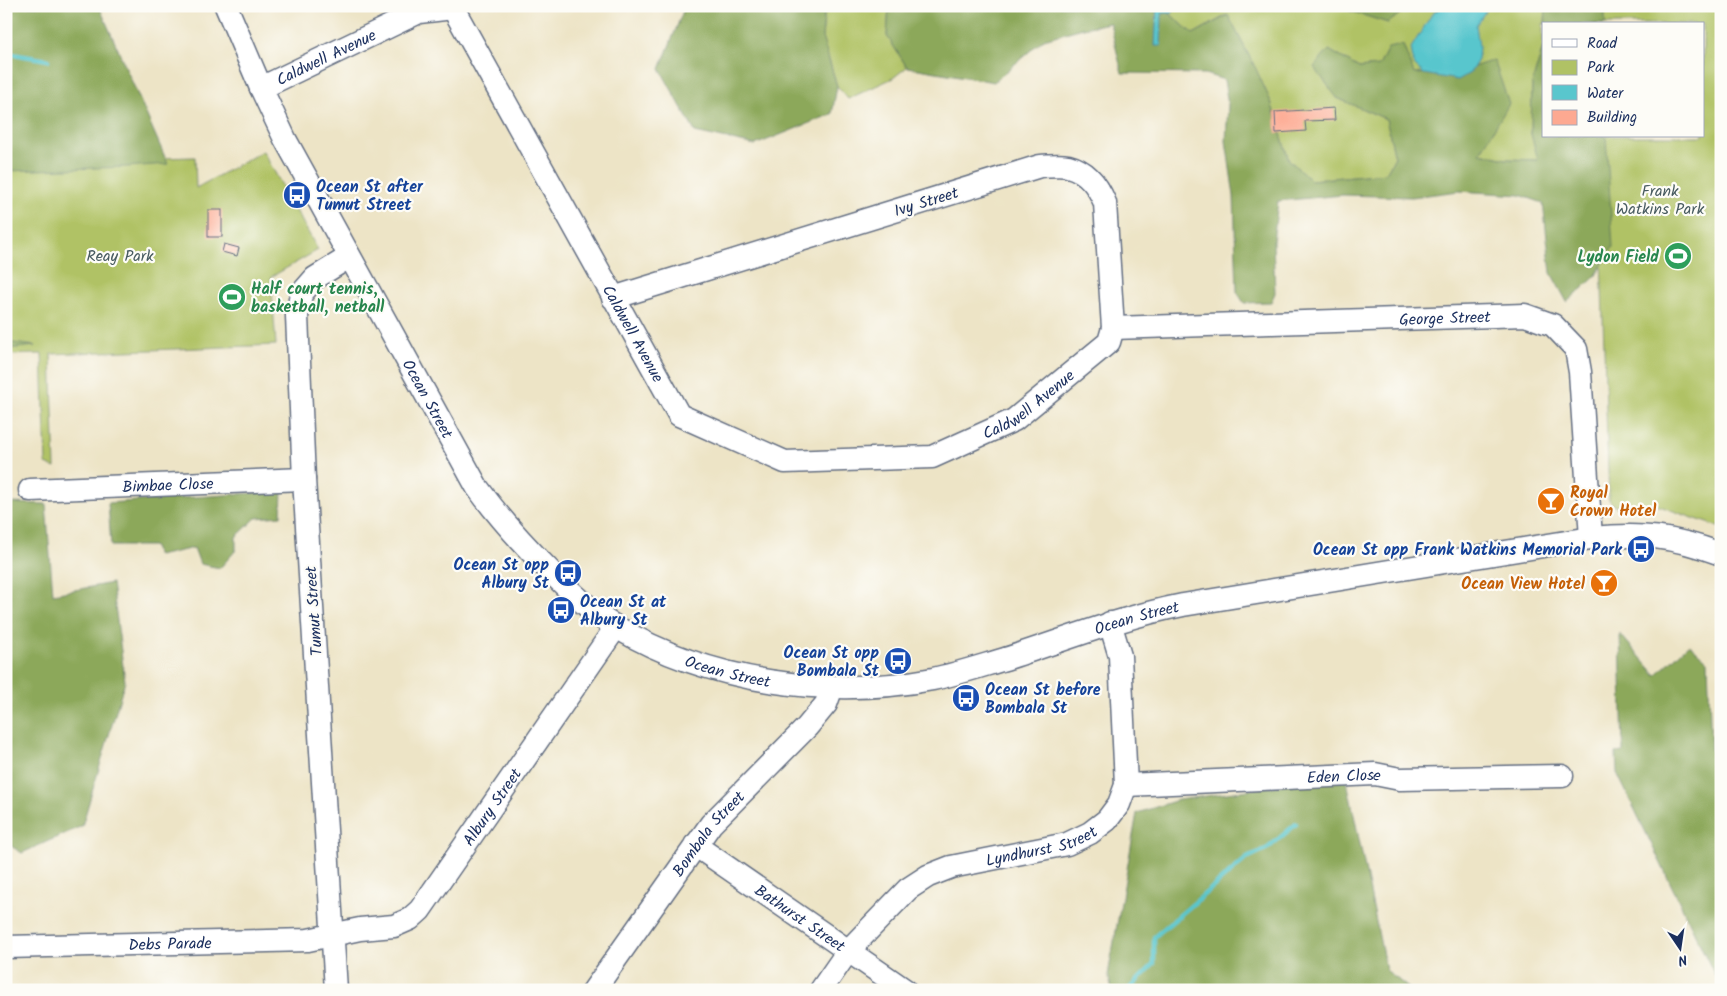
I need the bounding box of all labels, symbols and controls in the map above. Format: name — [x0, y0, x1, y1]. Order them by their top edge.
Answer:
legend — [1542, 22, 1704, 138]
street label: Caldwell Avenue — [272, 23, 381, 93]
text: Road — [1587, 32, 1618, 56]
text: Park — [1587, 56, 1615, 80]
text: Water — [1587, 82, 1624, 106]
text: Building — [1587, 106, 1637, 130]
place label: Ocean St after Tumut Street — [316, 175, 424, 218]
park label: Frank Watkins Park — [1616, 179, 1705, 222]
bus stop icon: Ocean St after Tumut Street — [282, 180, 312, 210]
street label: Ivy Street — [891, 181, 963, 224]
sports icon: Lydon Field — [1663, 241, 1693, 271]
park label: Reay Park — [87, 244, 154, 269]
place label: Lydon Field — [1577, 245, 1659, 270]
place label: Half court tennis, basketball, netball — [251, 277, 385, 320]
street label: Caldwell Avenue — [595, 280, 670, 387]
sports icon: Half court tennis, basketball, netball — [217, 282, 247, 312]
street label: George Street — [1399, 305, 1492, 333]
street label: Ocean Street — [395, 355, 459, 444]
street label: Caldwell Avenue — [979, 364, 1081, 447]
street label: Bimbae Close — [122, 472, 214, 500]
place label: Royal Crown Hotel — [1570, 481, 1657, 524]
bar icon: Royal Crown Hotel — [1536, 486, 1566, 516]
bus stop icon: Ocean St opp Frank Watkins Memorial Park — [1626, 534, 1656, 564]
place label: Ocean St opp Frank Watkins Memorial Park — [1313, 538, 1623, 563]
place label: Ocean St opp Albury St — [454, 553, 550, 596]
bus stop icon: Ocean St opp Albury St — [553, 558, 583, 588]
street label: Tumut Street — [299, 564, 330, 657]
bar icon: Ocean View Hotel — [1589, 568, 1619, 598]
place label: Ocean View Hotel — [1461, 572, 1586, 597]
place label: Ocean St at Albury St — [580, 590, 667, 633]
bus stop icon: Ocean St at Albury St — [546, 595, 576, 625]
street label: Ocean Street — [1091, 595, 1182, 642]
place label: Ocean St opp Bombala St — [784, 641, 880, 684]
bus stop icon: Ocean St opp Bombala St — [883, 646, 913, 676]
street label: Ocean Street — [681, 649, 773, 695]
place label: Ocean St before Bombala St — [985, 678, 1101, 721]
bus stop icon: Ocean St before Bombala St — [951, 683, 981, 713]
street label: Albury Street — [457, 763, 529, 851]
street label: Eden Close — [1306, 763, 1383, 791]
street label: Bombala Street — [667, 785, 752, 882]
street label: Lyndhurst Street — [984, 820, 1104, 874]
street label: Bathurst Street — [749, 879, 851, 960]
north arrow — [1654, 924, 1704, 974]
street label: Debs Parade — [128, 931, 212, 958]
text: N — [1676, 948, 1689, 971]

